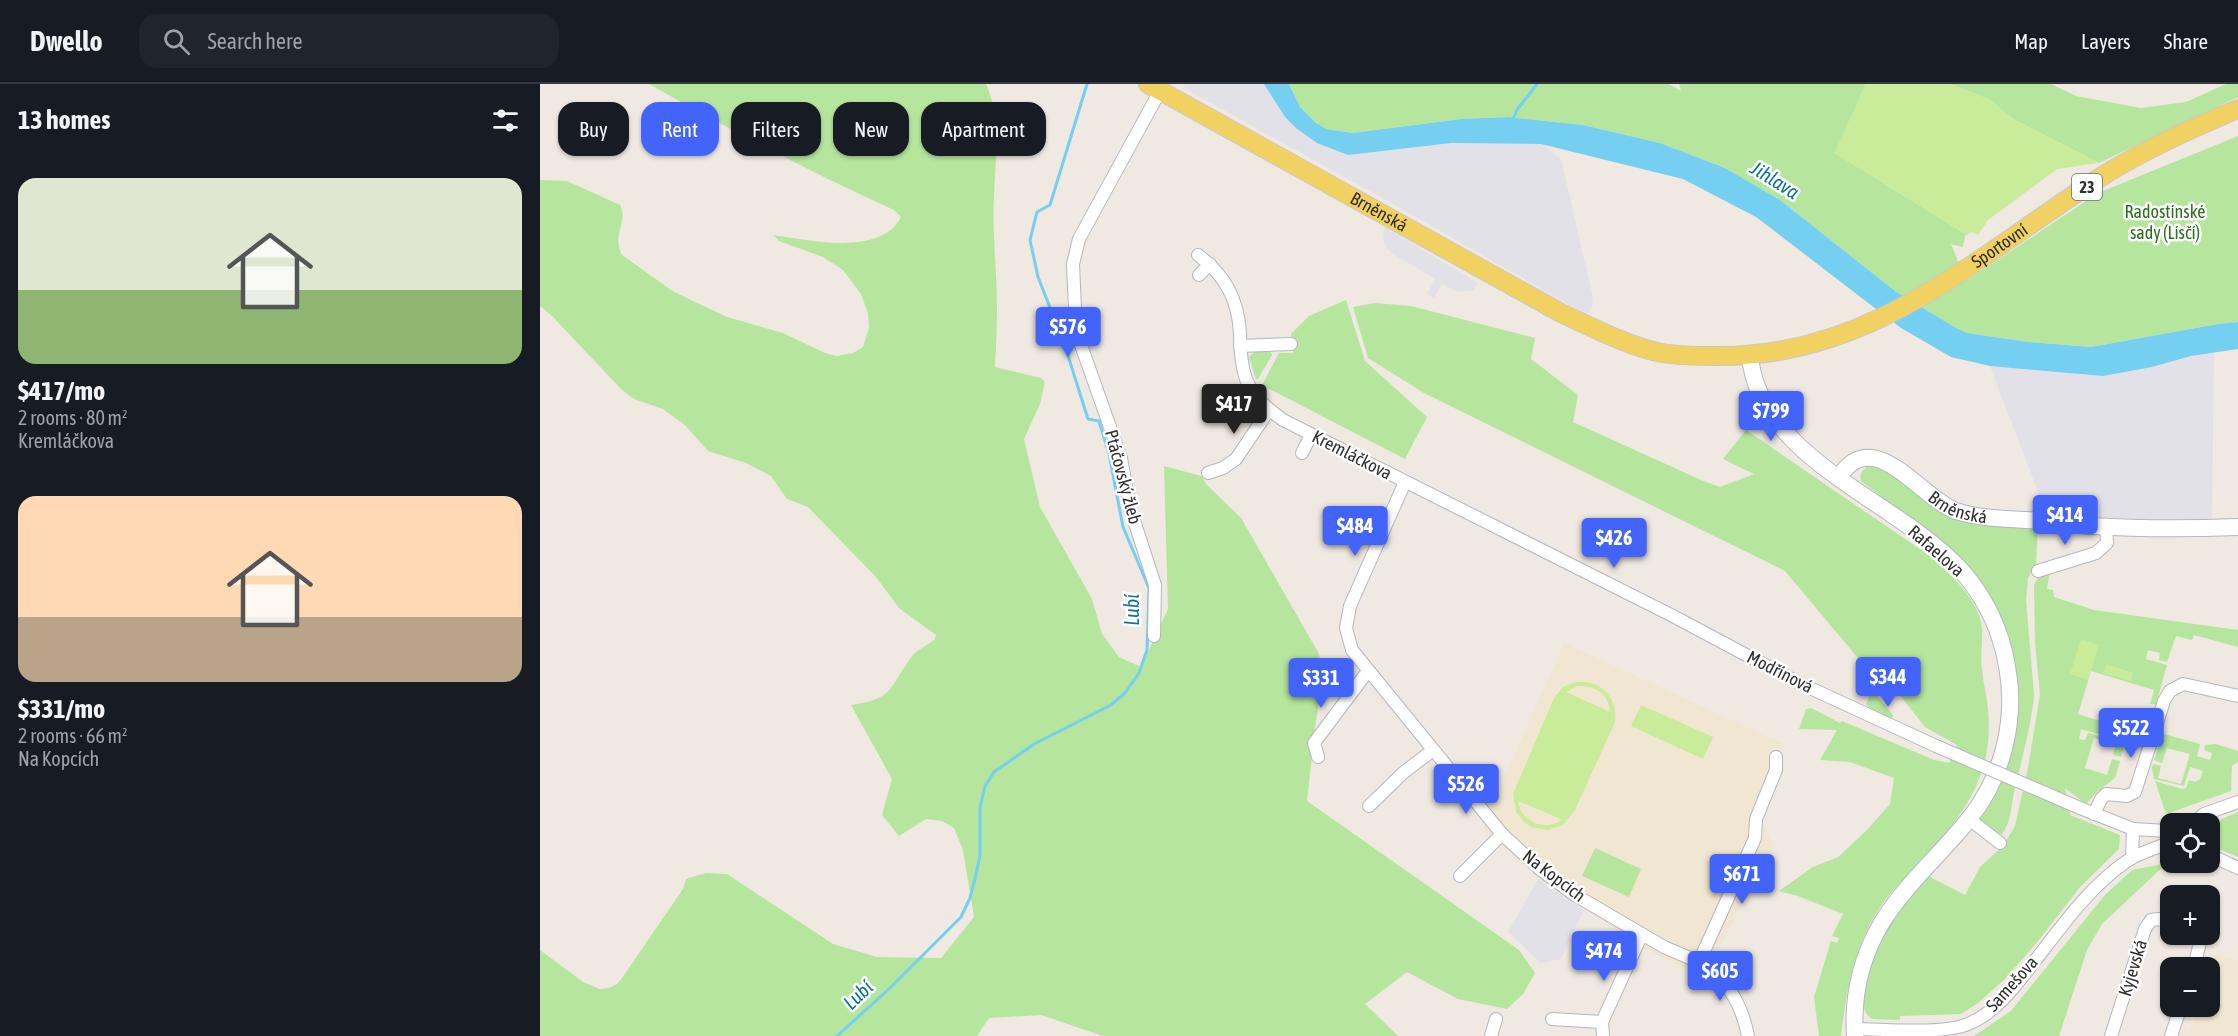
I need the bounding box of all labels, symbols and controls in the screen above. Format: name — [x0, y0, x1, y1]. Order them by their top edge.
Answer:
search box — [139, 14, 559, 68]
text: Dwello — [30, 25, 103, 57]
icon: search — [160, 25, 193, 58]
text: Search here — [208, 28, 302, 54]
text: Map — [2014, 29, 2048, 53]
text: Layers — [2081, 29, 2131, 53]
text: Share — [2164, 29, 2208, 53]
chip: Buy — [558, 102, 629, 156]
chip: Rent — [641, 102, 719, 156]
chip: Filters — [731, 102, 821, 156]
chip: New — [833, 102, 909, 156]
chip: Apartment — [921, 102, 1046, 156]
icon: filters — [489, 104, 522, 137]
text: 13 homes — [18, 105, 111, 135]
water label: Jihlava — [1746, 155, 1804, 203]
road number: 23 — [2072, 174, 2102, 200]
street label: Brněnská — [1347, 187, 1411, 236]
park label: Radostínské sady (Lísčí) — [2125, 201, 2205, 243]
icon: home — [216, 217, 324, 325]
street label: Sportovní — [1967, 219, 2031, 272]
pin: $576 — [1032, 307, 1104, 358]
text: $576 — [1050, 315, 1086, 338]
text: $417/mo — [18, 376, 105, 406]
pin: $417 — [1198, 384, 1270, 435]
pin: $799 — [1735, 391, 1807, 442]
text: $417 — [1216, 392, 1252, 415]
text: $799 — [1753, 399, 1789, 422]
text: 2 rooms · 80 m² — [18, 406, 128, 429]
street label: Kremláčkova — [1309, 426, 1396, 484]
street label: Ptáčovský žleb — [1101, 427, 1146, 526]
text: Kremláčkova — [18, 429, 114, 452]
street label: Brněnská — [1924, 486, 1988, 527]
pin: $414 — [2029, 495, 2101, 546]
text: $414 — [2047, 503, 2083, 526]
pin: $484 — [1319, 506, 1391, 557]
text: $484 — [1337, 514, 1373, 537]
pin: $426 — [1578, 518, 1650, 569]
street label: Rafaelova — [1904, 521, 1969, 581]
text: $426 — [1596, 526, 1632, 549]
icon: home — [216, 535, 324, 643]
water label: Lubí — [1120, 594, 1143, 626]
street label: Modřínová — [1744, 646, 1817, 697]
pin: $344 — [1852, 657, 1924, 708]
pin: $331 — [1285, 658, 1357, 709]
text: $344 — [1870, 665, 1906, 688]
text: $331 — [1303, 666, 1339, 689]
text: $331/mo — [18, 694, 105, 724]
pin: $522 — [2095, 708, 2167, 759]
text: $522 — [2113, 716, 2149, 739]
text: 2 rooms · 66 m² — [18, 724, 128, 747]
text: Na Kopcích — [18, 747, 99, 770]
pin: $526 — [1430, 764, 1502, 815]
text: $526 — [1448, 772, 1484, 795]
map controls — [2160, 813, 2220, 1017]
button: locate — [2160, 813, 2220, 873]
street label: Na Kopcích — [1519, 845, 1590, 906]
pin: $671 — [1706, 854, 1778, 905]
text: $671 — [1724, 862, 1760, 885]
button: + — [2160, 885, 2220, 945]
pin: $474 — [1568, 931, 1640, 982]
street label: Kyjevská — [2114, 937, 2151, 999]
text: $474 — [1586, 939, 1622, 962]
pin: $605 — [1684, 951, 1756, 1002]
street label: Samešova — [1981, 952, 2042, 1016]
button: − — [2160, 957, 2220, 1017]
text: $605 — [1702, 959, 1738, 982]
water label: Lubí — [838, 975, 877, 1014]

